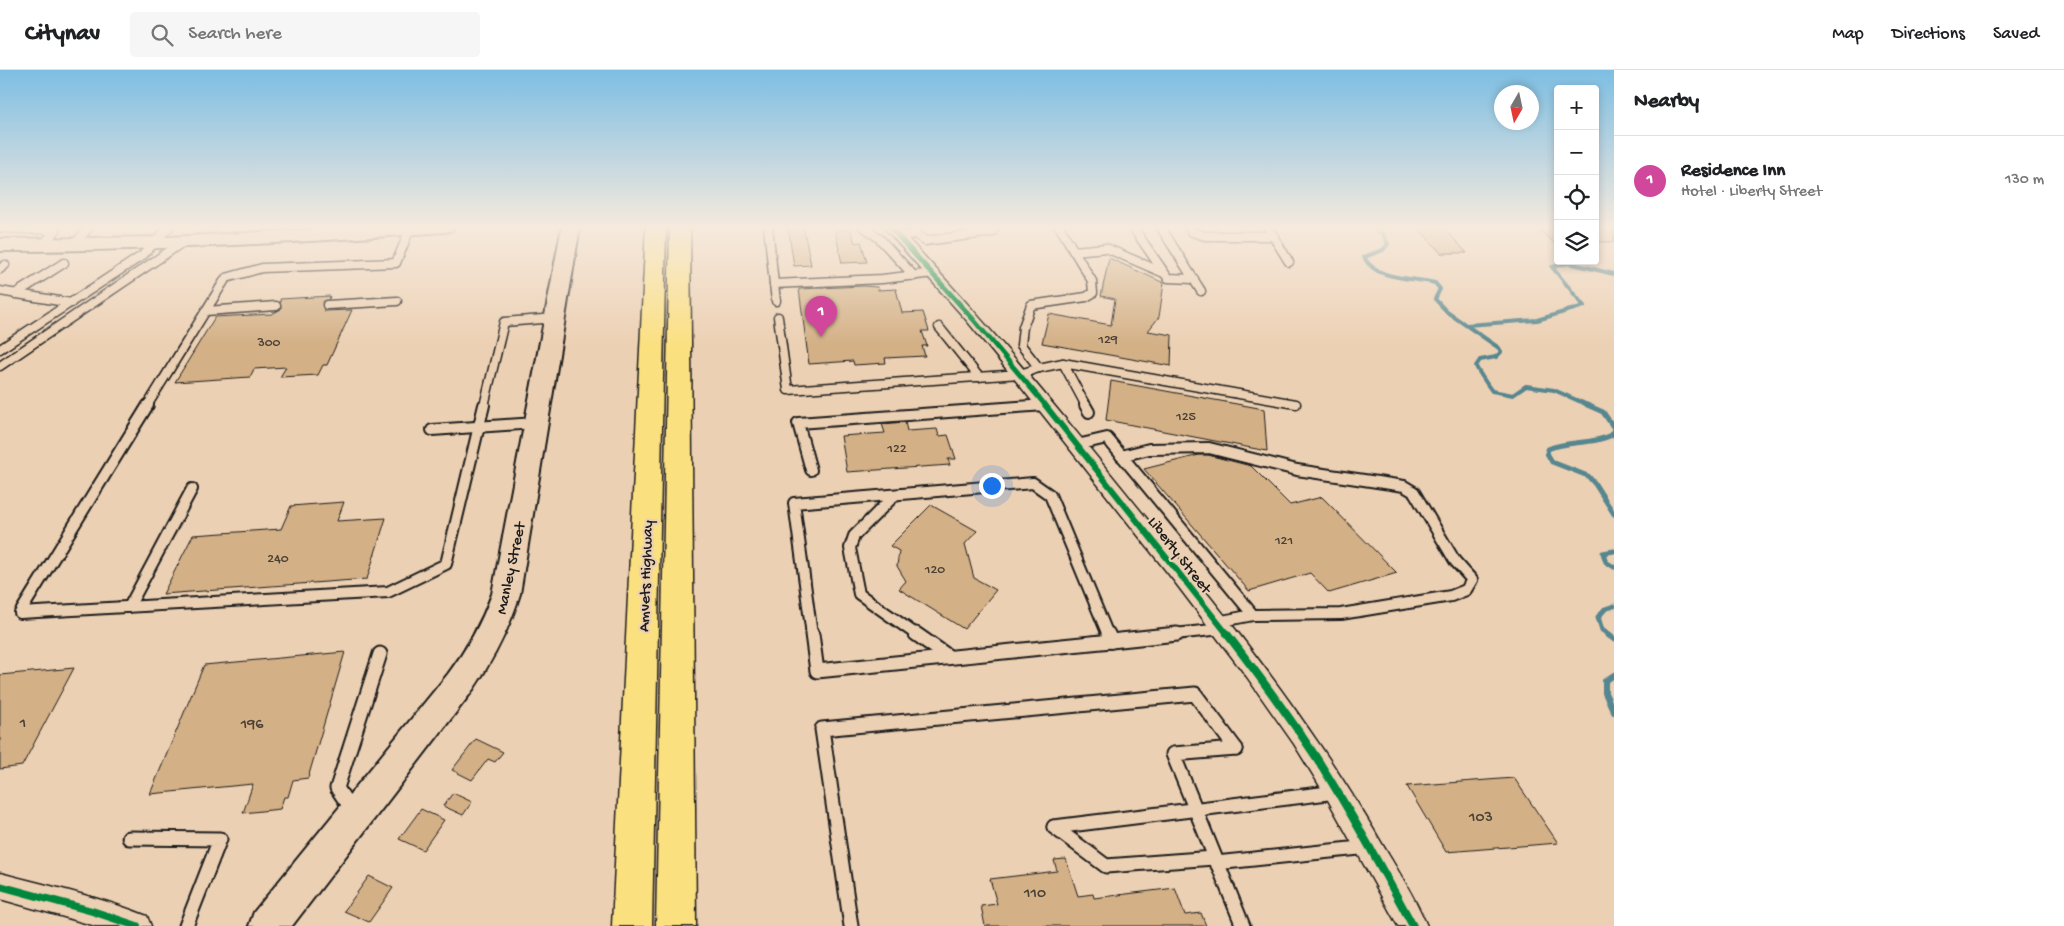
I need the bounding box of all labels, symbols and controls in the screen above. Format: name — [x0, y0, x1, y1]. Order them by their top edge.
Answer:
search box — [130, 12, 480, 57]
text: Citynav — [25, 20, 100, 49]
icon: search — [148, 21, 176, 49]
text: Search here — [188, 23, 282, 46]
text: Map — [1832, 24, 1864, 45]
text: Directions — [1892, 24, 1965, 45]
text: Saved — [1993, 24, 2039, 45]
north arrow — [1494, 85, 1539, 130]
map controls — [1554, 85, 1599, 265]
button: + — [1554, 85, 1599, 130]
text: Nearby — [1634, 90, 1699, 115]
button: − — [1554, 130, 1599, 175]
text: Residence Inn — [1681, 160, 1785, 183]
text: 1 — [1647, 171, 1653, 190]
text: 130 m — [2005, 171, 2044, 190]
button: locate — [1554, 175, 1599, 220]
text: Hotel · Liberty Street — [1681, 183, 1822, 202]
button: layers — [1554, 220, 1599, 265]
pin: 1 — [805, 296, 837, 337]
house number: 129 — [1097, 332, 1118, 349]
house number: 300 — [256, 335, 281, 352]
house number: 125 — [1175, 409, 1196, 426]
house number: 122 — [886, 441, 907, 458]
your location — [979, 473, 1005, 499]
street label: Liberty Street — [1142, 514, 1215, 600]
street label: Manley Street — [493, 519, 532, 617]
street label: Amvets Highway — [636, 520, 659, 632]
house number: 121 — [1274, 533, 1293, 550]
house number: 240 — [267, 551, 289, 568]
house number: 120 — [924, 562, 945, 579]
house number: 1 — [19, 715, 26, 734]
house number: 196 — [240, 716, 264, 735]
house number: 103 — [1468, 809, 1493, 828]
house number: 110 — [1023, 885, 1046, 904]

